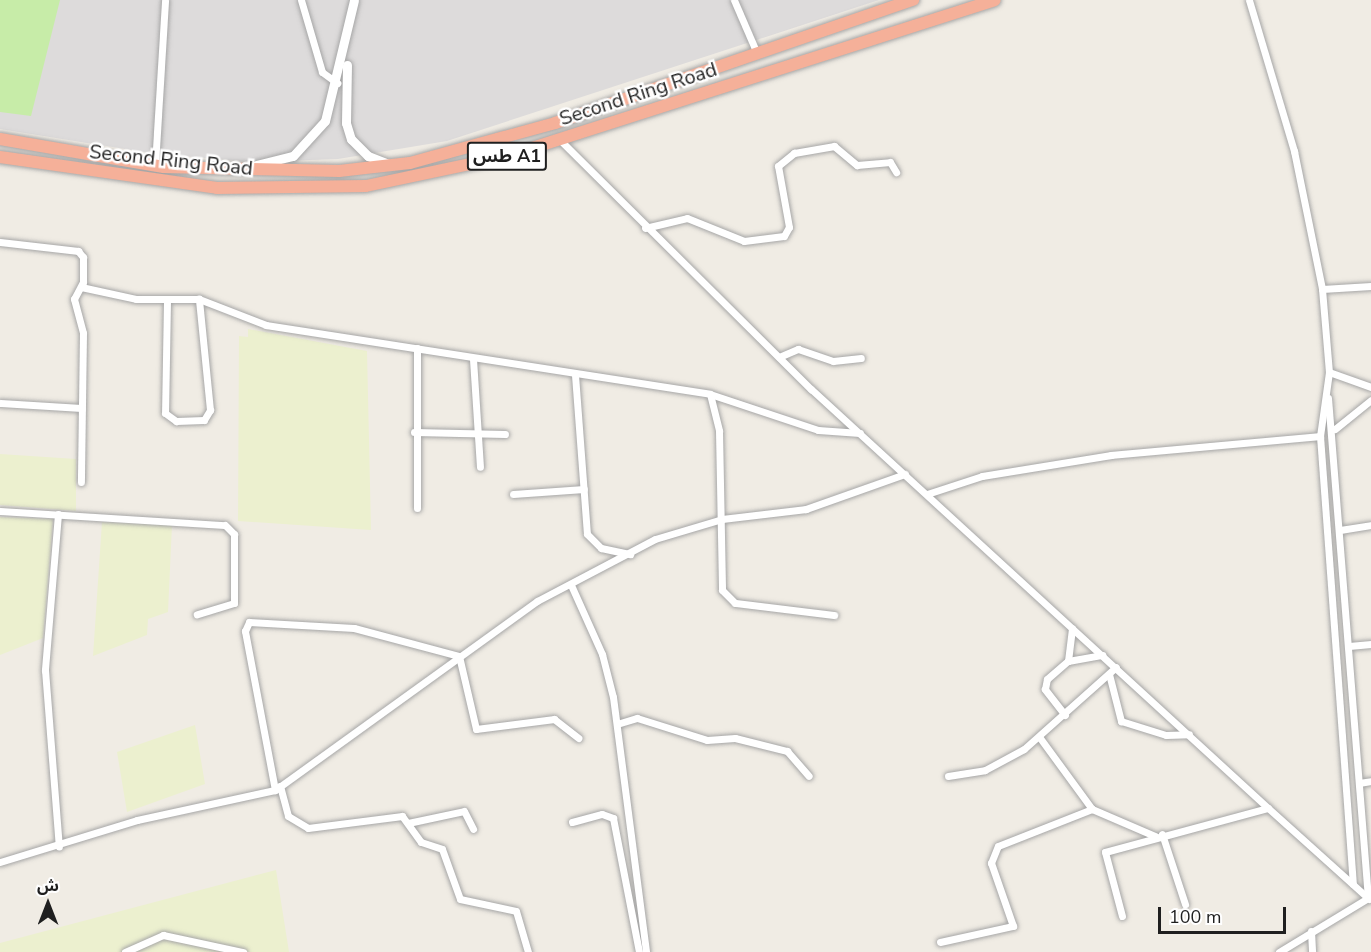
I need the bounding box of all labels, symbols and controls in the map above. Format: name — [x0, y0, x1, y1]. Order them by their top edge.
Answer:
street label: Second Ring Road — [556, 57, 720, 131]
street label: Second Ring Road — [88, 139, 254, 181]
road number: طس A1 — [466, 141, 548, 171]
north arrow — [18, 874, 78, 934]
text: ش — [37, 875, 59, 897]
scale bar — [1161, 895, 1288, 933]
text: 100 m — [1169, 905, 1221, 929]

